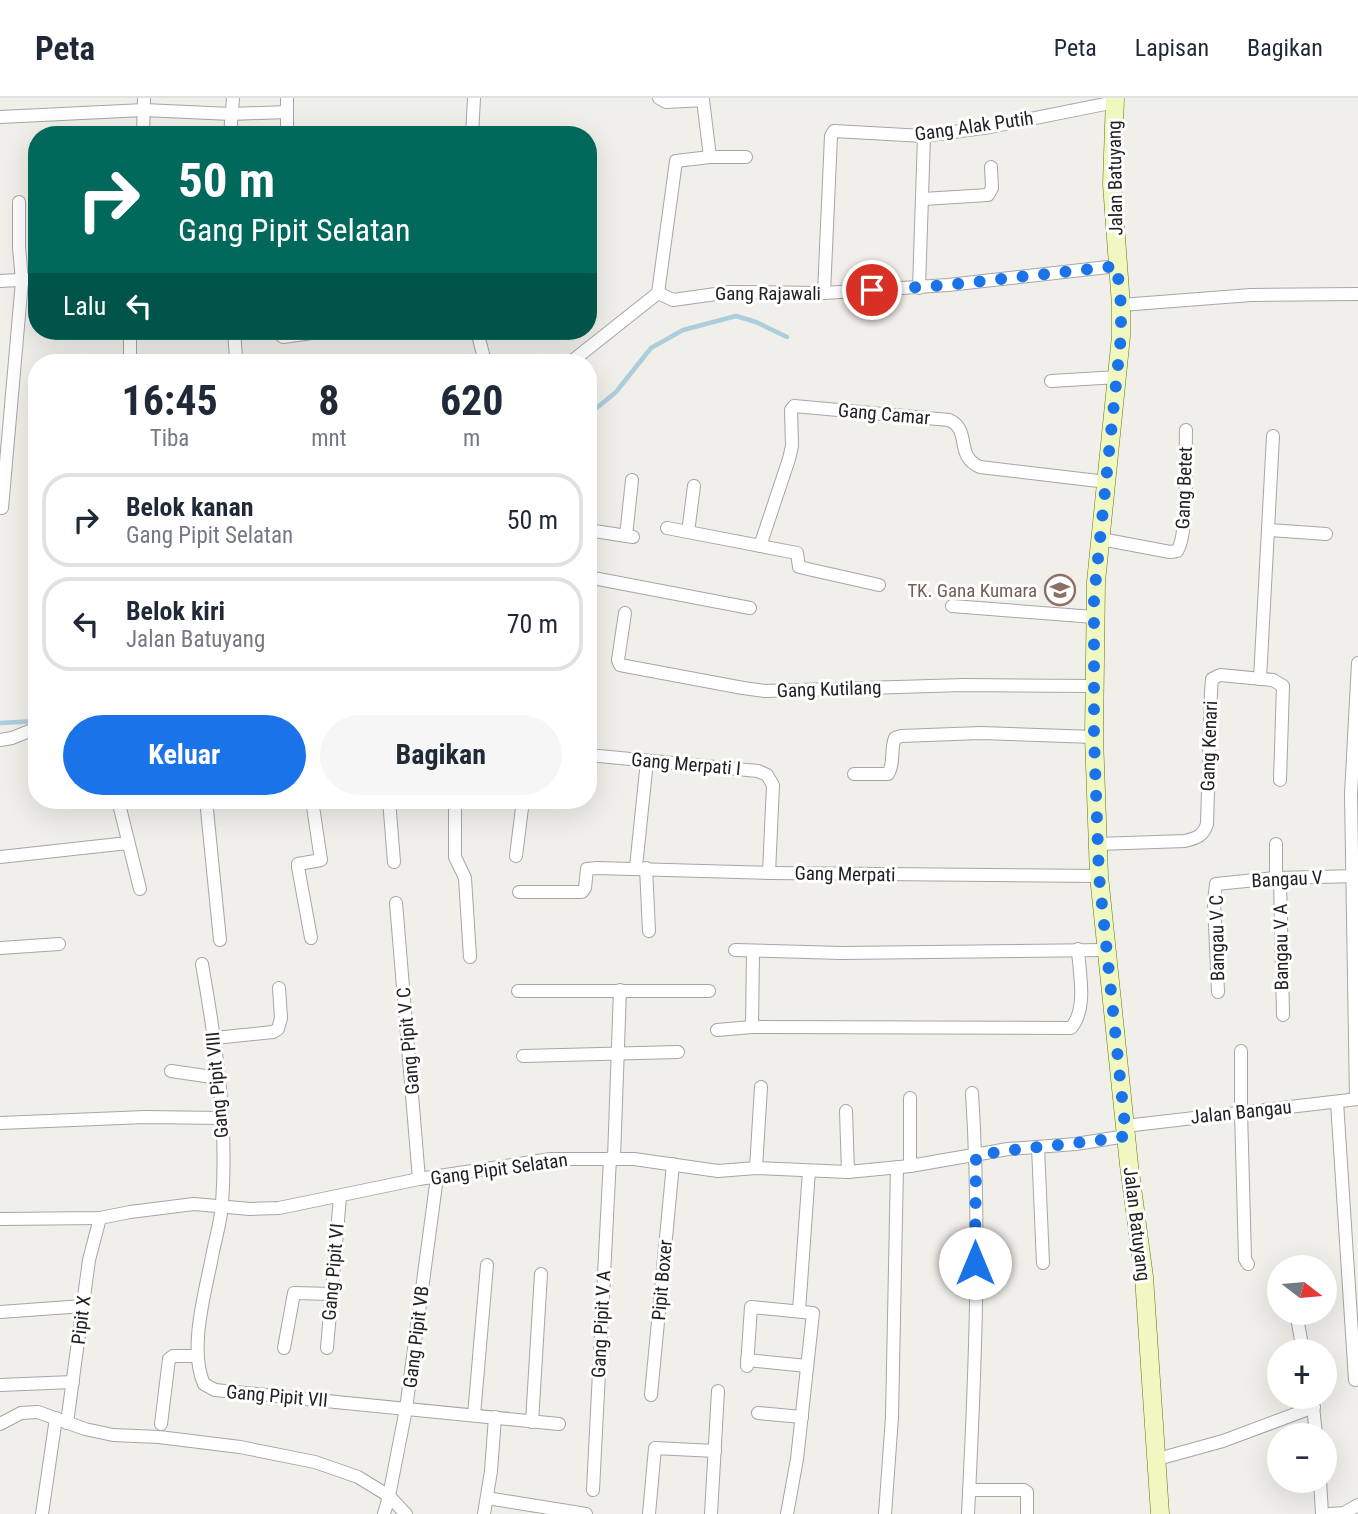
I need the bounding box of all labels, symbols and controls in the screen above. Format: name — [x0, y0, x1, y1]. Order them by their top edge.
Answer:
text: Peta — [35, 29, 95, 68]
text: Peta — [1054, 34, 1097, 62]
text: Lapisan — [1135, 34, 1209, 62]
text: Bagikan — [1247, 34, 1323, 62]
street label: Gang Alak Putih — [913, 106, 1035, 146]
street label: Jalan Batuyang — [1102, 120, 1128, 236]
text: 50 m — [178, 152, 275, 209]
icon: right — [63, 154, 154, 245]
text: Gang Pipit Selatan — [178, 211, 410, 249]
pin — [842, 260, 902, 320]
icon: arrive — [853, 271, 891, 309]
street label: Gang Rajawali — [715, 282, 821, 305]
icon: left — [120, 287, 158, 325]
text: Lalu — [63, 291, 106, 321]
text: 16:45 — [121, 376, 218, 425]
text: 8 — [318, 376, 339, 425]
text: 620 — [440, 376, 504, 425]
street label: Gang Camar — [837, 399, 931, 429]
text: Tiba — [150, 425, 189, 452]
text: mnt — [311, 425, 346, 452]
text: m — [463, 425, 480, 452]
street label: Gang Betet — [1171, 446, 1197, 530]
text: Belok kanan — [126, 492, 253, 522]
icon: right — [67, 501, 105, 539]
text: 50 m — [507, 505, 558, 535]
text: Gang Pipit Selatan — [126, 522, 293, 549]
school or university icon: TK. Gana Kumara — [1043, 573, 1077, 607]
place label: TK. Gana Kumara — [907, 579, 1037, 602]
text: Belok kiri — [126, 596, 225, 626]
icon: left — [67, 605, 105, 643]
text: 70 m — [507, 609, 558, 639]
text: Jalan Batuyang — [126, 626, 265, 653]
street label: Gang Kutilang — [776, 676, 882, 702]
street label: Gang Kenari — [1196, 700, 1222, 792]
button: Keluar — [63, 715, 306, 795]
button: Bagikan — [320, 715, 562, 795]
street label: Gang Merpati I — [630, 748, 742, 780]
street label: Gang Merpati — [794, 862, 896, 886]
street label: Bangau V — [1251, 866, 1324, 892]
street label: Bangau V C — [1205, 895, 1229, 981]
street label: Bangau V A — [1269, 903, 1293, 991]
street label: Gang Pipit V C — [392, 986, 424, 1096]
street label: Gang Pipit VIII — [201, 1031, 233, 1139]
street label: Jalan Bangau — [1189, 1095, 1293, 1129]
street label: Gang Pipit Selatan — [429, 1148, 569, 1190]
street label: Jalan Batuyang — [1119, 1166, 1155, 1282]
street label: Gang Pipit VI — [317, 1223, 349, 1321]
position arrow — [938, 1226, 1012, 1300]
street label: Pipit Boxer — [647, 1238, 677, 1321]
north arrow — [1267, 1255, 1337, 1325]
map controls — [1267, 1255, 1337, 1493]
street label: Gang Pipit V A — [587, 1270, 615, 1378]
street label: Gang Pipit VB — [398, 1285, 434, 1389]
street label: Pipit X — [67, 1294, 95, 1346]
button: + — [1267, 1339, 1337, 1409]
street label: Gang Pipit VII — [225, 1380, 329, 1412]
button: − — [1267, 1423, 1337, 1493]

